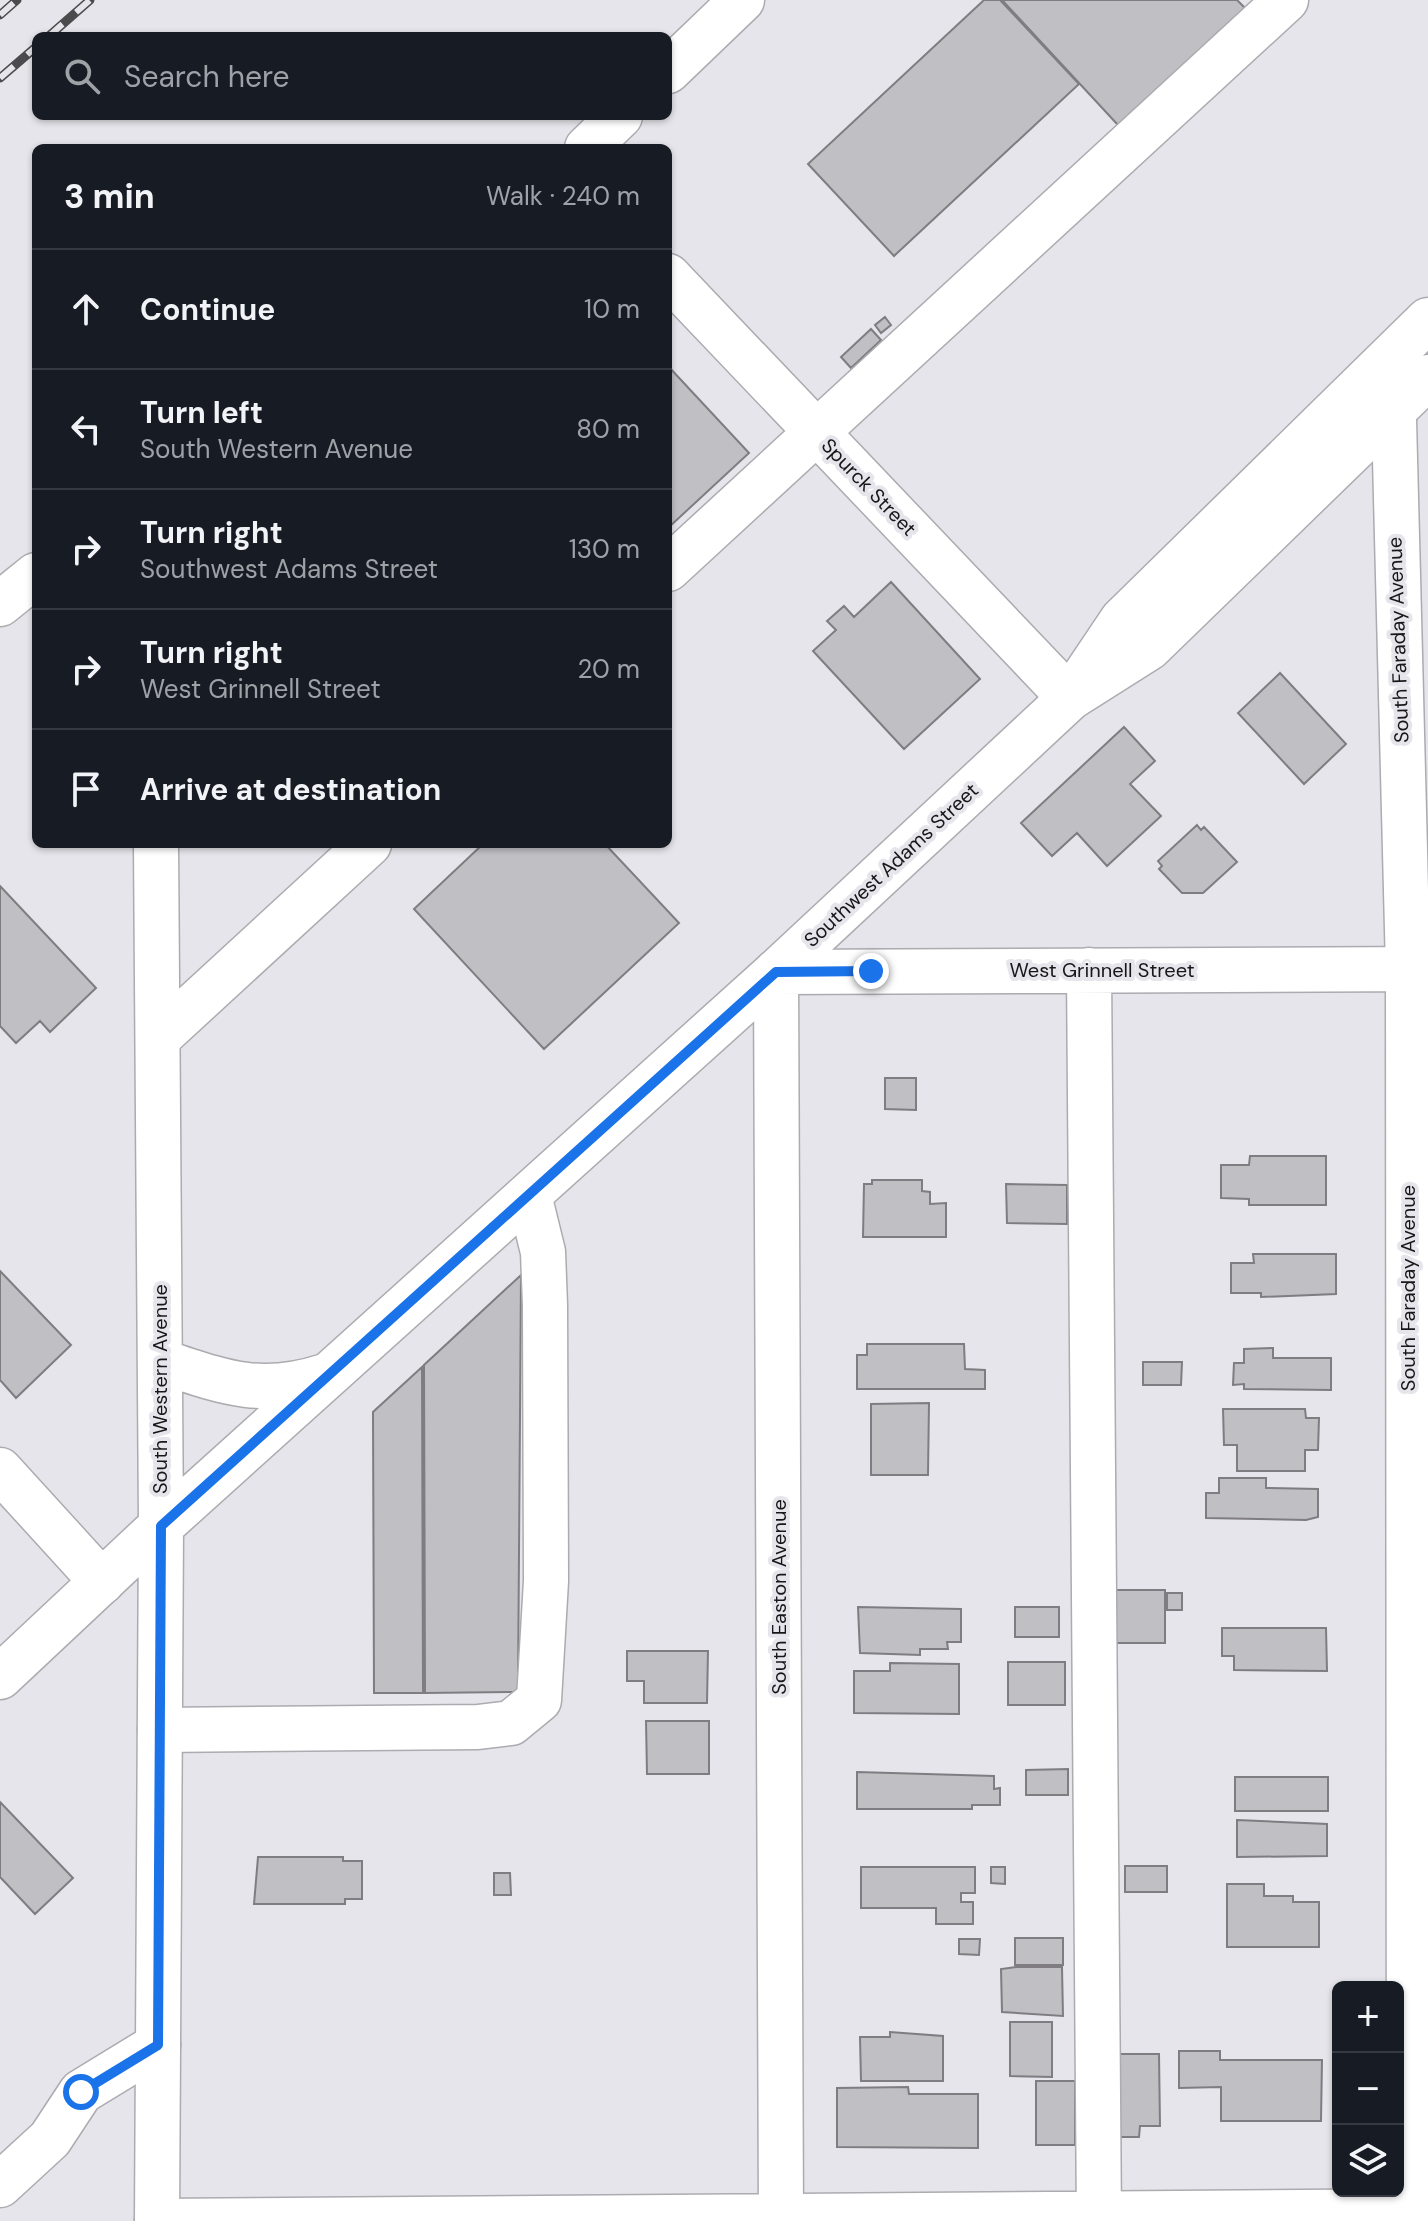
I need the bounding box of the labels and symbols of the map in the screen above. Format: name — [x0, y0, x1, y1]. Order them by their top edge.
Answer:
street label: Spurck Street — [816, 433, 922, 542]
street label: South Faraday Avenue — [1381, 536, 1415, 744]
street label: Southwest Adams Street — [798, 777, 984, 953]
route end — [853, 953, 889, 989]
street label: West Grinnell Street — [1009, 957, 1195, 983]
street label: South Faraday Avenue — [1395, 1185, 1421, 1391]
street label: South Western Avenue — [147, 1284, 173, 1494]
street label: South Easton Avenue — [766, 1499, 792, 1695]
route start — [63, 2074, 99, 2110]

